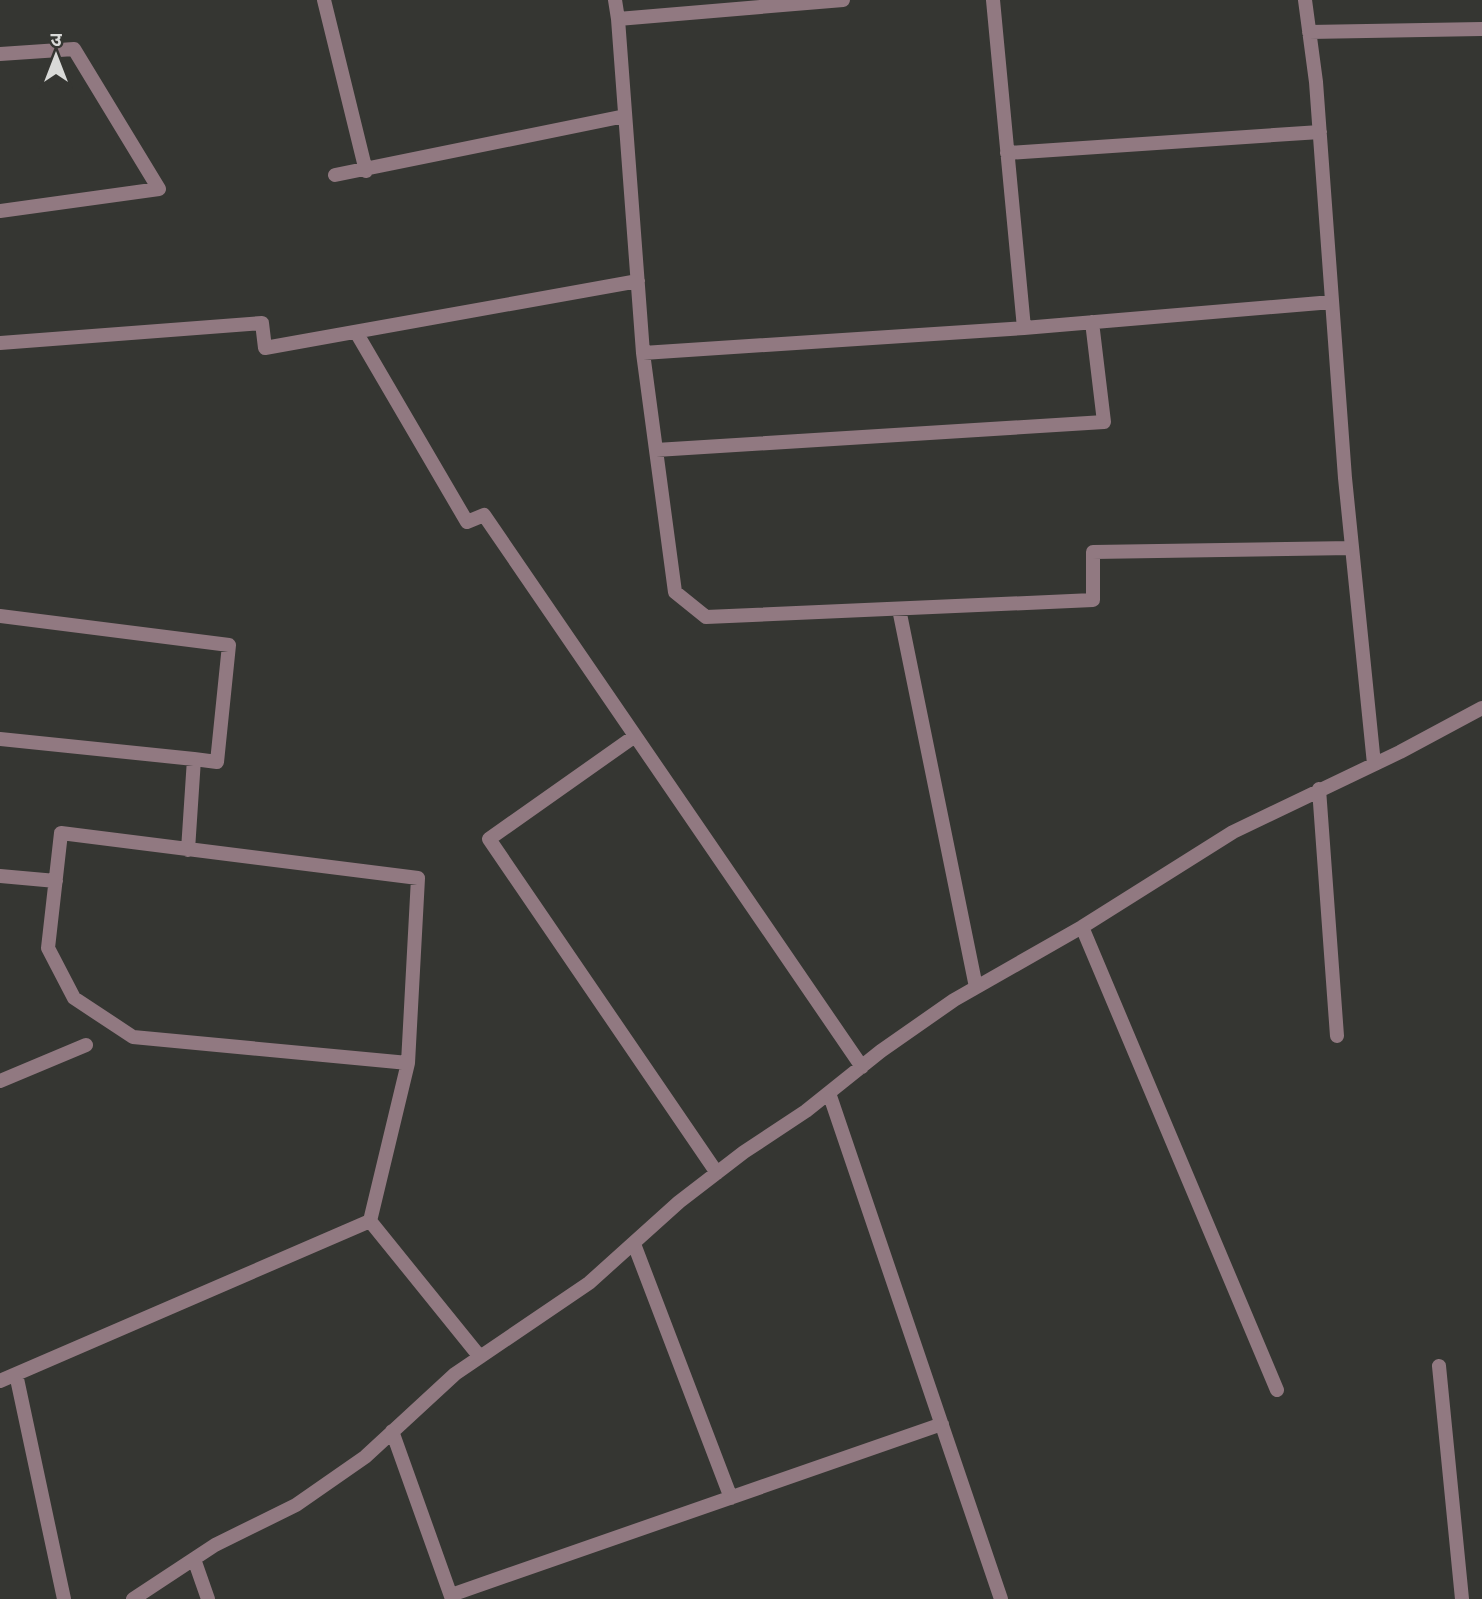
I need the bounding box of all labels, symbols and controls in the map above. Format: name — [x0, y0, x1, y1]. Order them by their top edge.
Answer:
north arrow — [21, 21, 91, 91]
text: उ — [50, 29, 62, 52]

